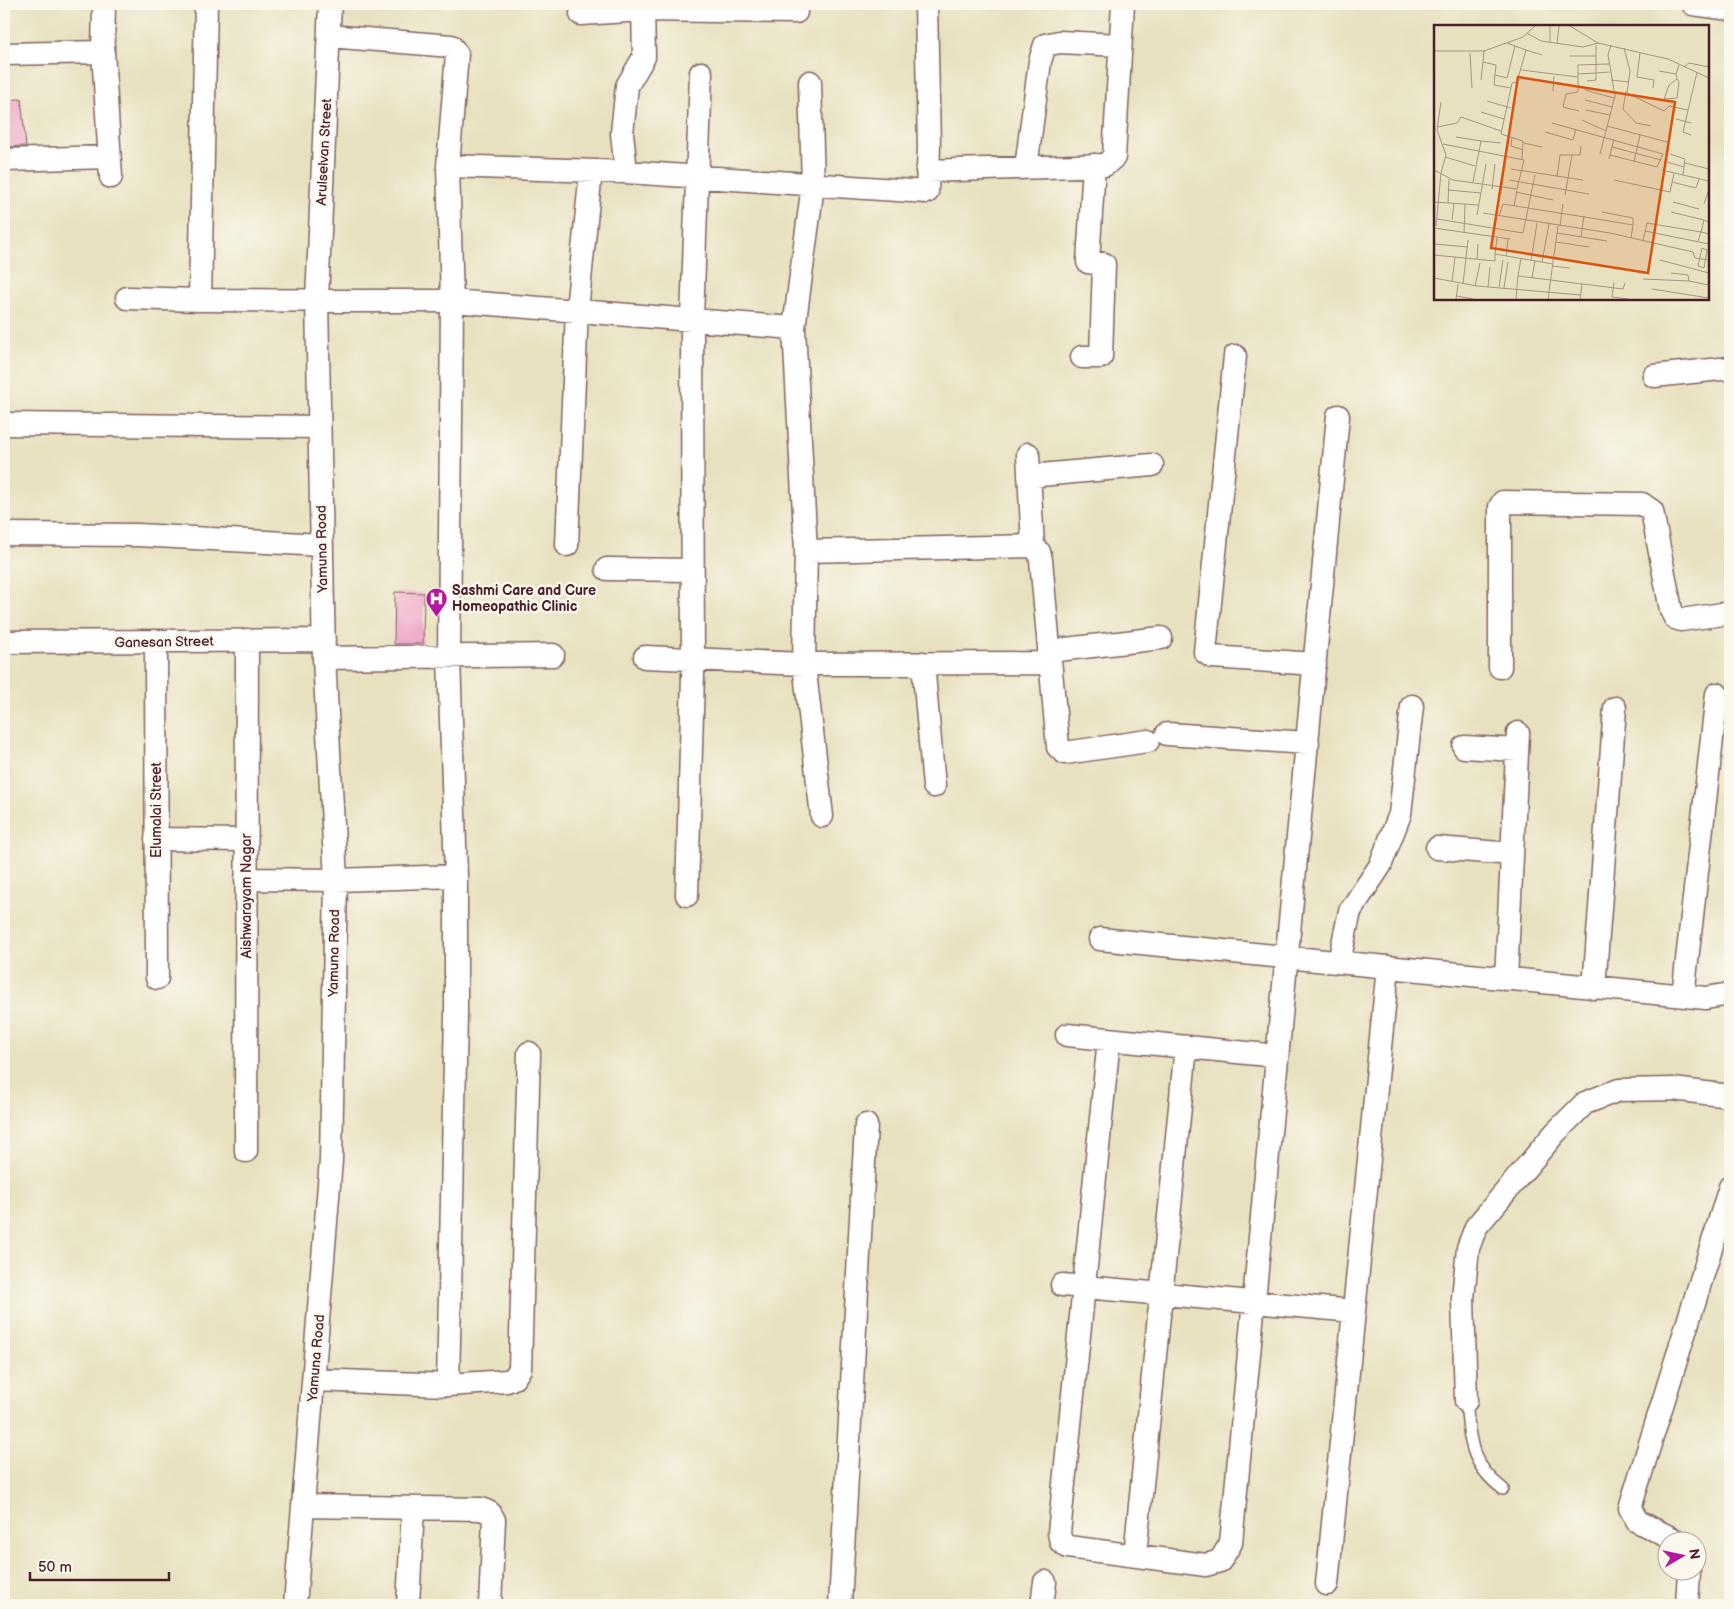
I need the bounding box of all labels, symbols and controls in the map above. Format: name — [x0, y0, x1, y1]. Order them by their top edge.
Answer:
inset map — [1434, 25, 1709, 300]
street label: Arulselvan Street — [313, 97, 335, 206]
street label: Yamuna Road — [313, 505, 331, 594]
place label: Sashmi Care and Cure Homeopathic Clinic — [452, 582, 596, 615]
hospital icon: Sashmi Care and Cure Homeopathic Clinic — [424, 586, 448, 617]
street label: Ganesan Street — [114, 633, 214, 651]
street label: Elumalai Street — [148, 761, 165, 858]
street label: Aishwarayam Nagar — [238, 833, 255, 959]
street label: Yamuna Road — [325, 909, 343, 998]
street label: Yamuna Road — [304, 1314, 328, 1403]
north arrow — [1656, 1532, 1706, 1582]
text: N — [1685, 1548, 1704, 1561]
scale bar — [30, 1549, 169, 1581]
text: 50 m — [38, 1558, 72, 1577]

